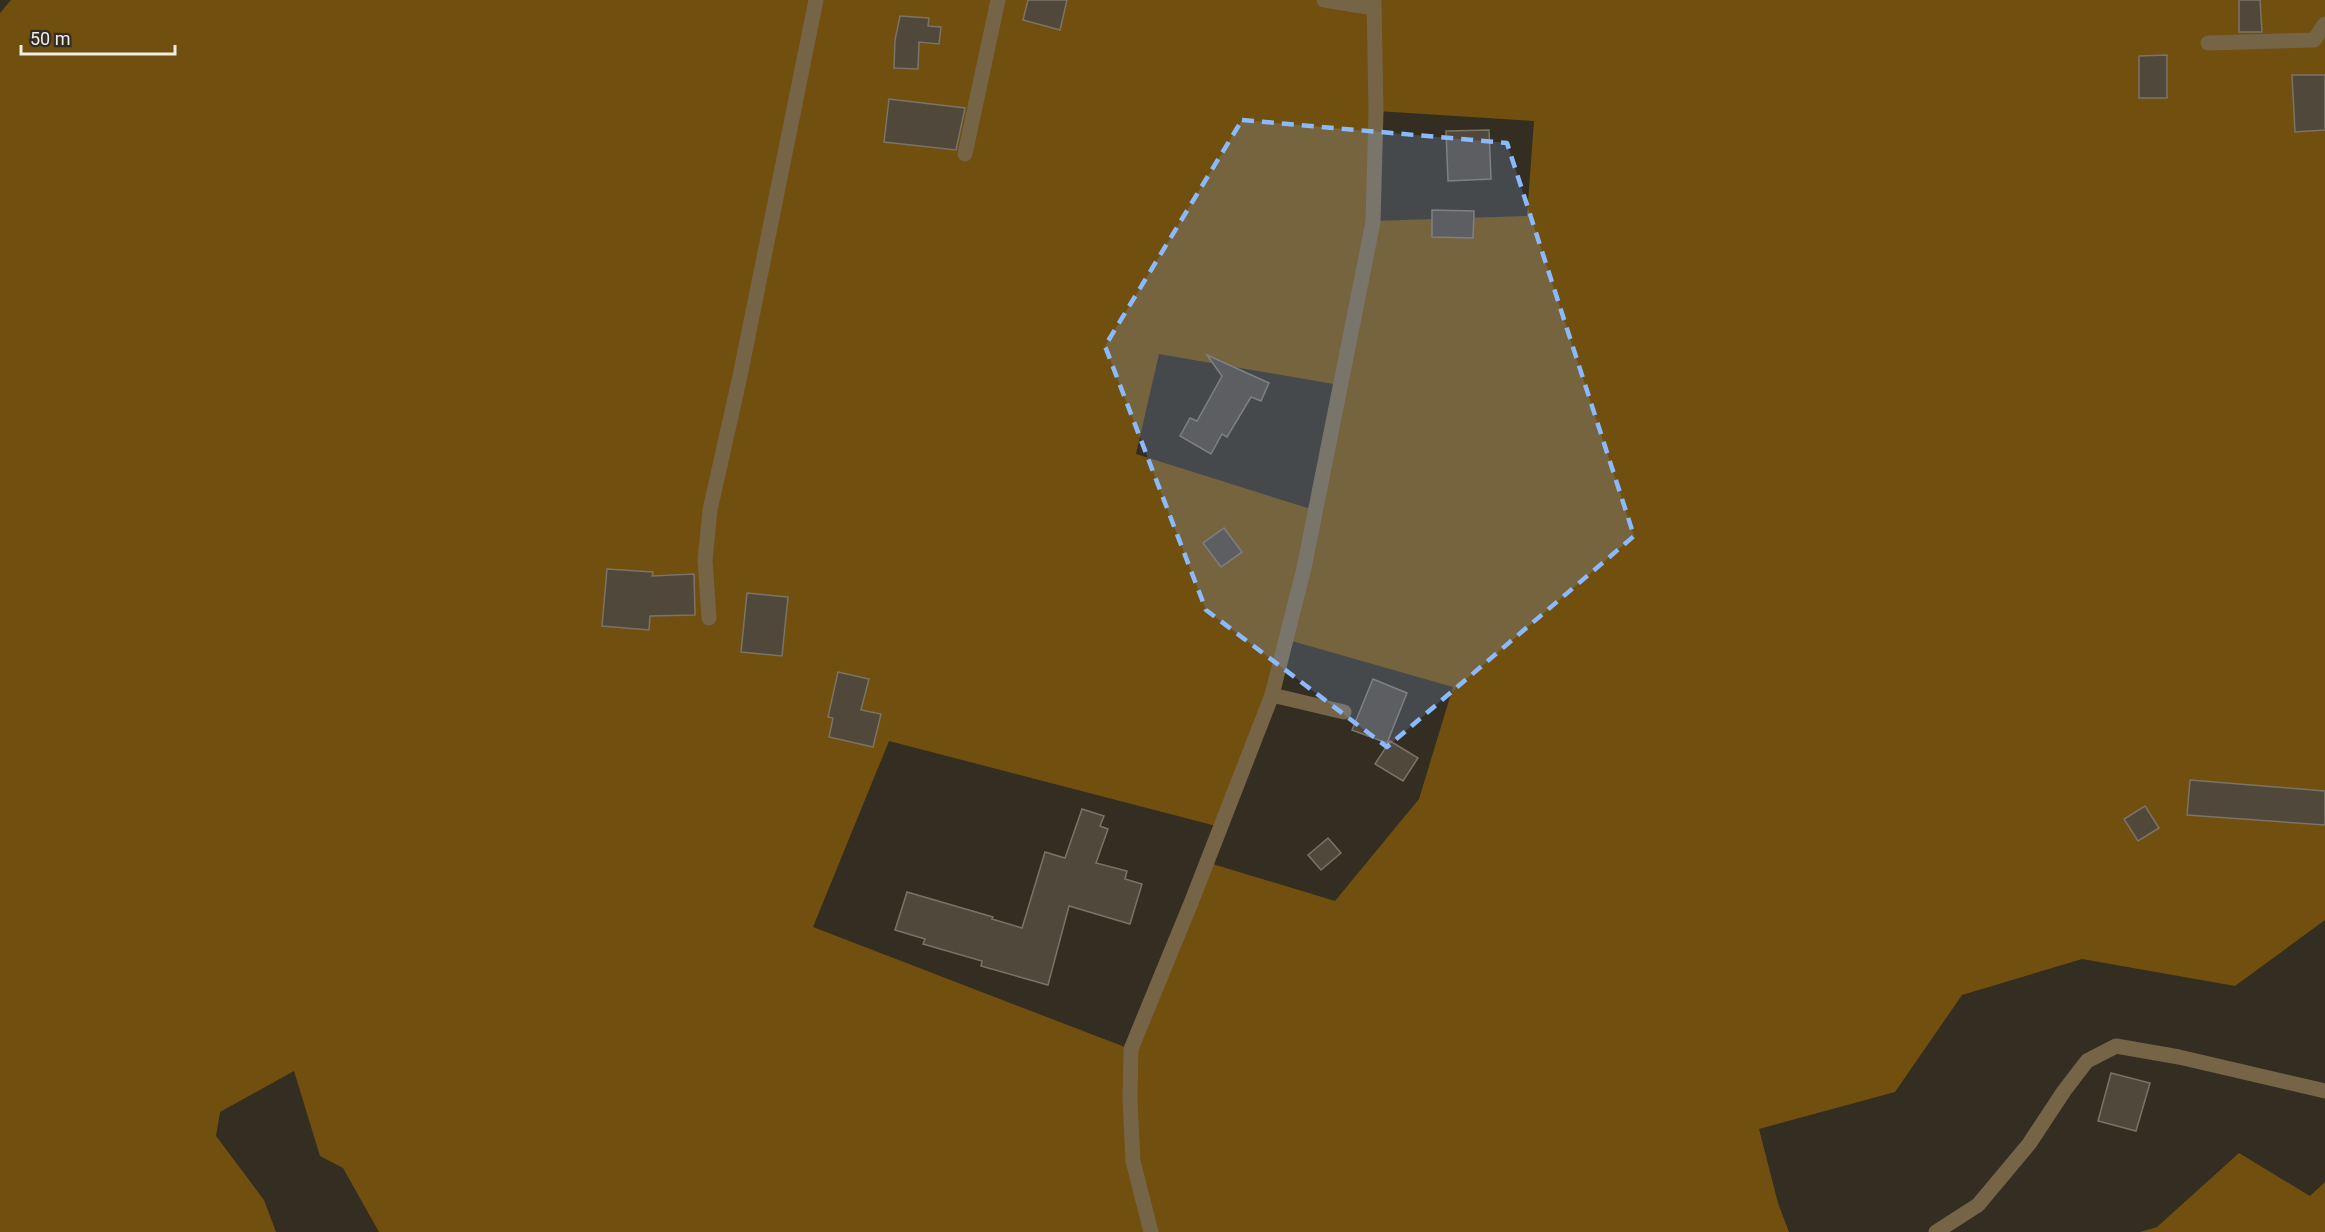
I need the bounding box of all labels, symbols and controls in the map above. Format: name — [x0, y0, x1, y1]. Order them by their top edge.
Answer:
scale bar — [21, 18, 176, 56]
text: 50 m — [30, 28, 70, 49]

